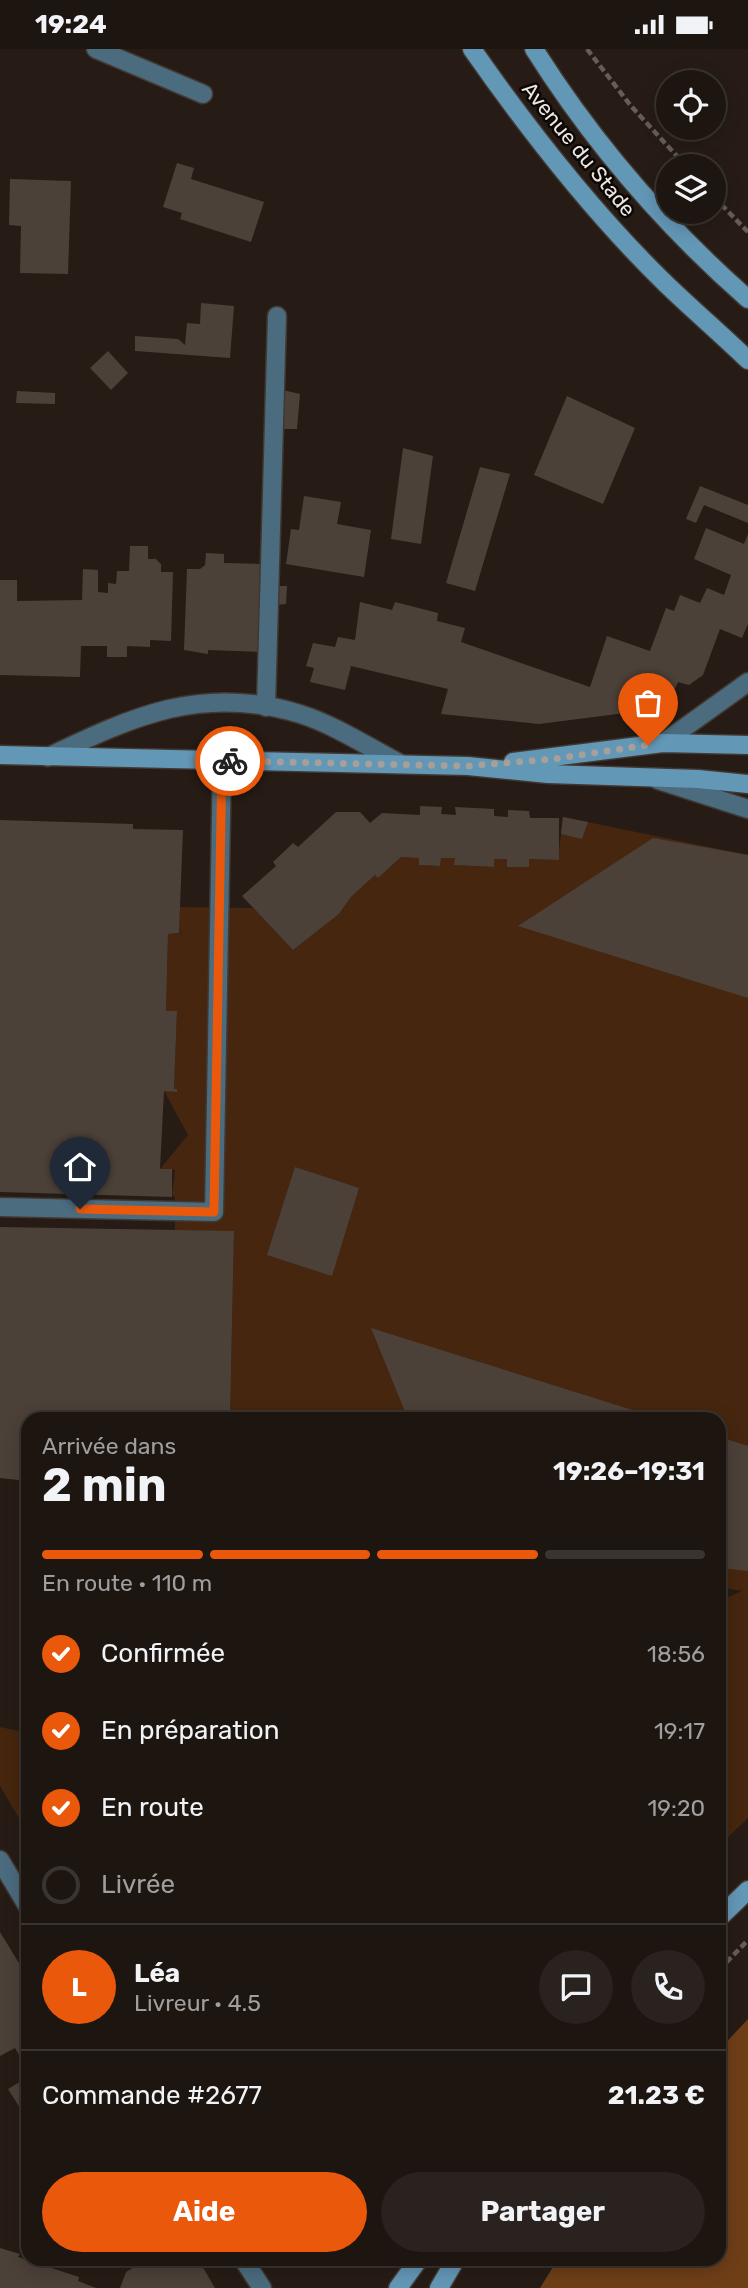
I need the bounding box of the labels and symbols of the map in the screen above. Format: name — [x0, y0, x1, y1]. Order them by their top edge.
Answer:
street label: Avenue du Stade — [517, 77, 641, 221]
pin — [618, 673, 678, 745]
courier — [195, 726, 265, 796]
pin — [50, 1137, 110, 1209]

